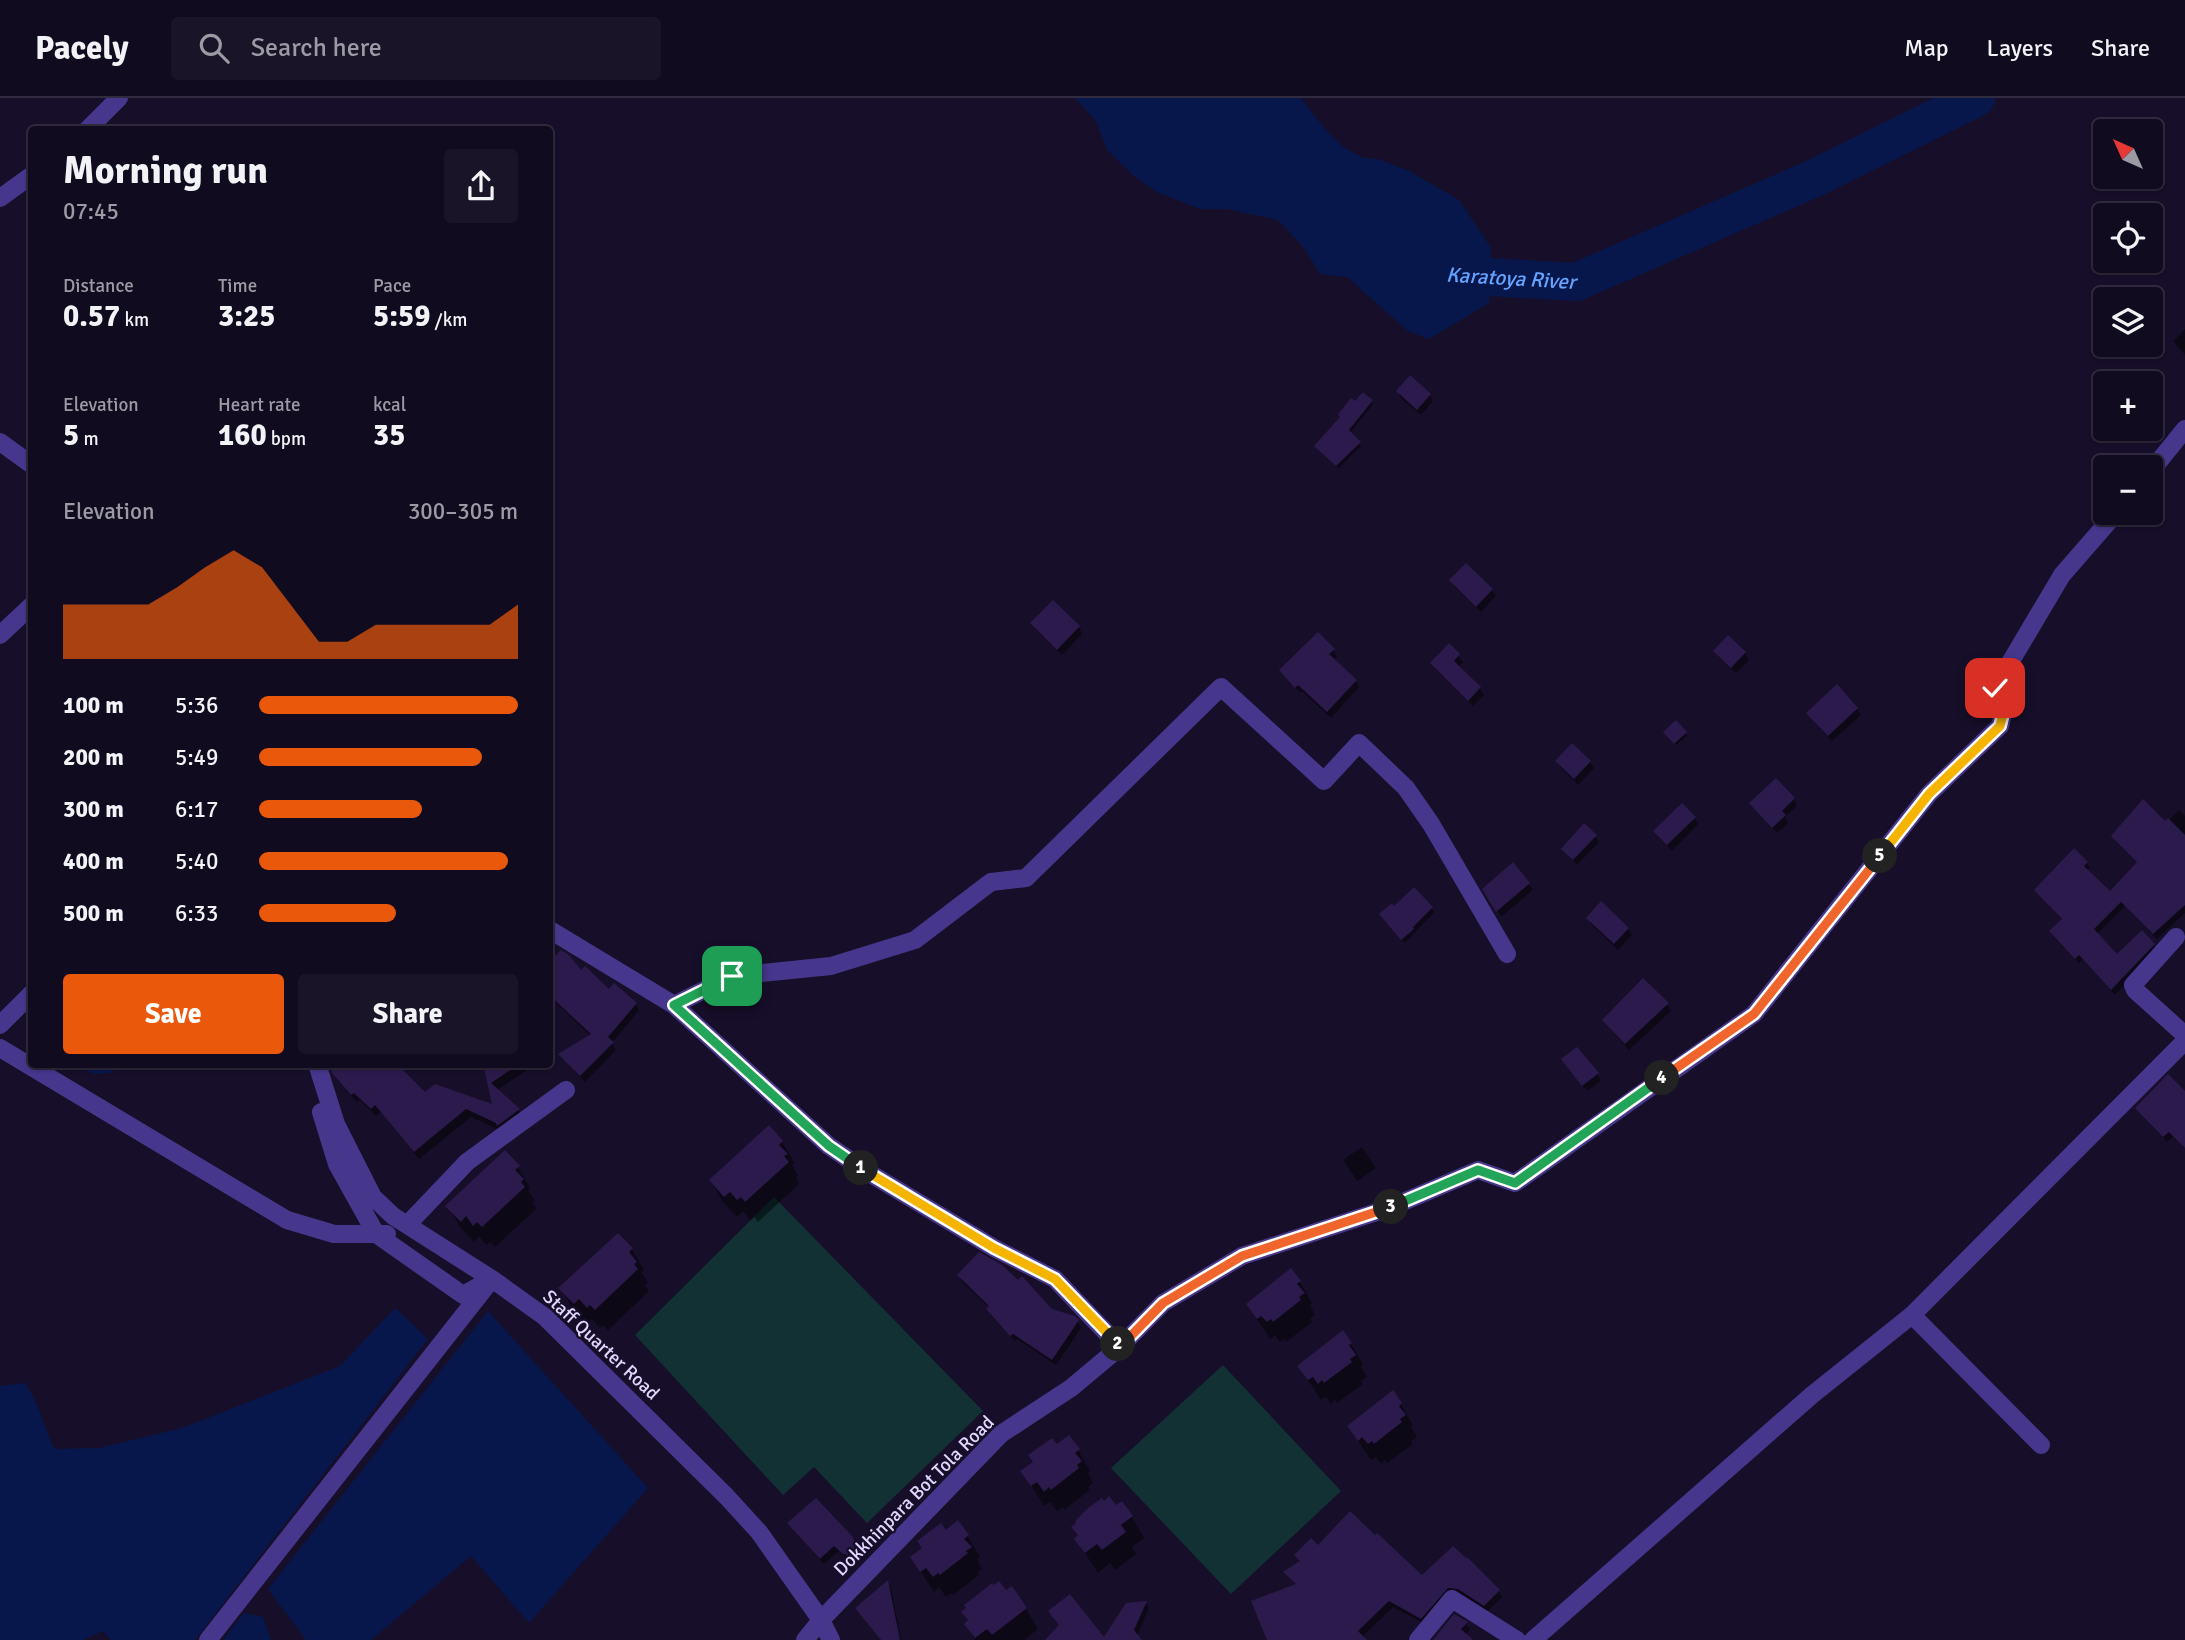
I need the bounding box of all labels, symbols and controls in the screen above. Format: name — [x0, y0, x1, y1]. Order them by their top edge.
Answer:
search box — [171, 17, 661, 80]
text: Pacely — [35, 28, 129, 69]
icon: search — [195, 29, 233, 67]
text: Search here — [251, 32, 382, 64]
text: Map — [1904, 33, 1949, 63]
text: Layers — [1987, 33, 2053, 63]
text: Share — [2091, 33, 2150, 63]
north arrow — [2093, 119, 2163, 189]
map controls — [2093, 119, 2163, 525]
text: Morning run — [63, 147, 268, 194]
button: share — [444, 149, 518, 223]
text: 07:45 — [63, 197, 119, 226]
button: locate — [2093, 203, 2163, 273]
water label: Karatoya River — [1446, 262, 1580, 295]
text: Distance — [63, 274, 134, 298]
text: Time — [218, 274, 257, 298]
text: Pace — [373, 274, 411, 298]
button: layers — [2093, 287, 2163, 357]
text: 0.57 — [63, 298, 120, 335]
text: 3:25 — [218, 298, 275, 335]
text: 5:59 — [373, 298, 430, 335]
text: km — [120, 308, 149, 332]
text: /km — [430, 308, 467, 332]
button: + — [2093, 371, 2163, 441]
text: Elevation — [63, 393, 139, 417]
text: Heart rate — [218, 393, 300, 417]
text: kcal — [373, 393, 406, 417]
text: 5 — [63, 417, 79, 454]
text: 160 — [218, 417, 267, 454]
text: 35 — [373, 417, 405, 454]
text: m — [79, 427, 99, 451]
text: bpm — [267, 427, 306, 451]
button: − — [2093, 455, 2163, 525]
text: Elevation — [63, 497, 155, 526]
text: 300–305 m — [408, 497, 518, 526]
pin — [1965, 658, 2025, 718]
icon: check — [1976, 669, 2014, 707]
text: 100 m — [63, 691, 124, 720]
text: 5:36 — [175, 691, 218, 720]
text: 200 m — [63, 743, 124, 772]
text: 5:49 — [175, 743, 218, 772]
text: 300 m — [63, 795, 124, 824]
text: 6:17 — [175, 795, 218, 824]
pin: 5 — [1862, 838, 1898, 874]
text: 5 — [1874, 843, 1885, 867]
text: 400 m — [63, 847, 124, 876]
text: 5:40 — [175, 847, 218, 876]
text: 500 m — [63, 899, 124, 928]
text: 6:33 — [175, 899, 218, 928]
pin — [702, 946, 762, 1006]
icon: arrive — [713, 957, 751, 995]
button: Save — [63, 974, 284, 1054]
button: Share — [298, 974, 518, 1054]
pin: 4 — [1644, 1060, 1680, 1096]
text: 4 — [1656, 1065, 1667, 1089]
pin: 1 — [844, 1150, 878, 1186]
text: 1 — [855, 1155, 866, 1179]
pin: 3 — [1374, 1190, 1408, 1224]
text: 3 — [1385, 1194, 1396, 1218]
street label: Staff Quarter Road — [538, 1285, 664, 1405]
pin: 2 — [1100, 1326, 1136, 1362]
text: 2 — [1112, 1331, 1123, 1355]
street label: Dokkhinpara Bot Tola Road — [829, 1411, 999, 1581]

